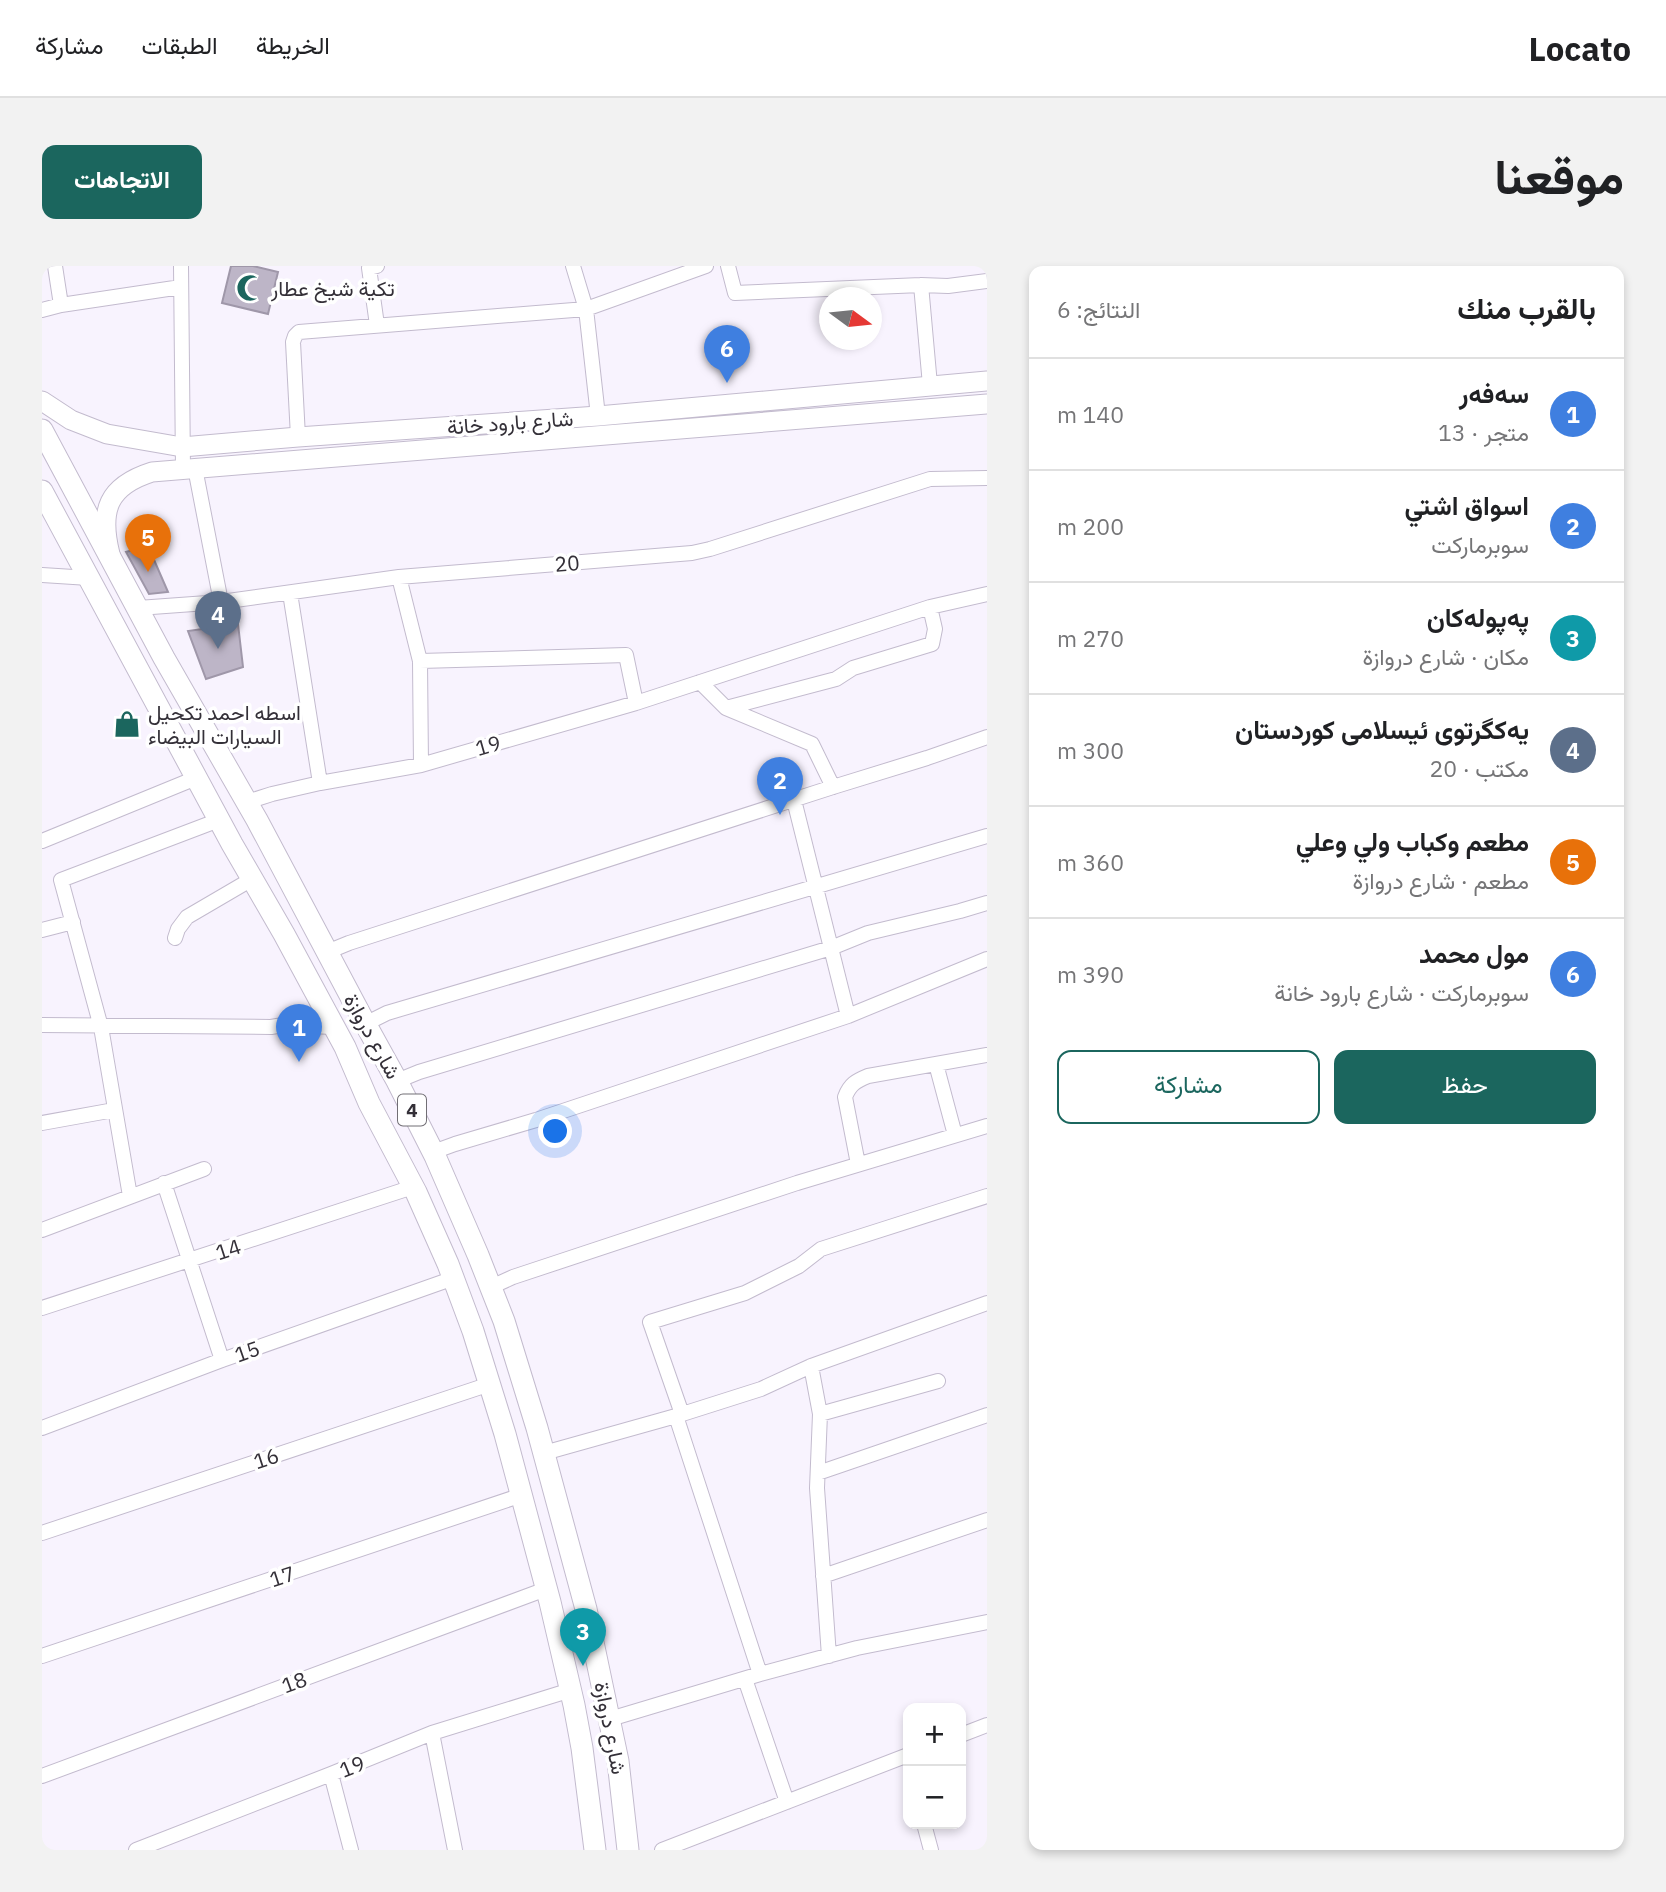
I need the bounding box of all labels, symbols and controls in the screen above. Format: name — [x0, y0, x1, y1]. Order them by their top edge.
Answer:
text: Locato — [1528, 27, 1631, 70]
text: مشاركة — [35, 29, 103, 61]
text: الطبقات — [141, 29, 218, 61]
text: الخريطة — [256, 29, 330, 61]
text: موقعنا — [1494, 144, 1624, 207]
button: الاتجاهات — [42, 145, 202, 219]
mosque icon: تكية شيخ عطار — [235, 273, 265, 303]
place label: تكية شيخ عطار — [270, 274, 395, 303]
north arrow — [819, 287, 882, 350]
text: بالقرب منك — [1457, 288, 1596, 327]
text: النتائج: 6 — [1057, 294, 1140, 324]
pin: 6 — [704, 325, 750, 383]
text: سەفەر — [1459, 376, 1529, 410]
text: 140 m — [1057, 399, 1124, 429]
text: 1 — [1566, 399, 1580, 429]
street label: شارع بارود خانة — [446, 404, 574, 441]
text: متجر · 13 — [1438, 417, 1529, 447]
text: اسواق اشتي — [1404, 488, 1529, 522]
text: 200 m — [1057, 511, 1124, 541]
text: 2 — [1566, 511, 1580, 541]
pin: 5 — [125, 514, 171, 572]
text: سوبرماركت — [1431, 529, 1529, 559]
street label: 20 — [553, 548, 581, 578]
pin: 4 — [195, 591, 241, 649]
text: پەپولەکان — [1427, 600, 1529, 634]
text: 270 m — [1057, 623, 1124, 653]
text: 3 — [1566, 623, 1580, 653]
text: مكان · شارع دروازة — [1362, 641, 1529, 671]
place label: اسطه احمد تكحيل السيارات البيضاء — [148, 698, 301, 750]
shop icon: اسطه احمد تكحيل السيارات البيضاء — [112, 709, 142, 739]
text: یەکگرتوی ئیسلامی کوردستان — [1235, 712, 1529, 746]
street label: 19 — [472, 728, 504, 762]
text: 300 m — [1057, 735, 1124, 765]
text: 4 — [1566, 735, 1580, 765]
text: مكتب · 20 — [1429, 753, 1529, 783]
pin: 2 — [757, 757, 803, 815]
text: مطعم وكباب ولي وعلي — [1296, 824, 1529, 858]
text: 360 m — [1057, 847, 1124, 877]
text: 5 — [1566, 847, 1580, 877]
text: مطعم · شارع دروازة — [1353, 865, 1529, 895]
text: مول محمد — [1419, 936, 1529, 970]
text: 390 m — [1057, 959, 1124, 989]
text: 6 — [1566, 959, 1580, 989]
text: سوبرماركت · شارع بارود خانة — [1274, 977, 1529, 1007]
street label: شارع دروازة — [337, 988, 408, 1084]
pin: 1 — [276, 1004, 322, 1062]
button: مشاركة — [1057, 1050, 1320, 1124]
button: حفظ — [1334, 1050, 1596, 1124]
road number: 4 — [398, 1094, 426, 1126]
your location — [538, 1114, 572, 1148]
street label: 14 — [212, 1232, 244, 1266]
street label: 15 — [231, 1334, 263, 1368]
street label: 16 — [250, 1441, 282, 1475]
street label: 17 — [266, 1559, 298, 1593]
pin: 3 — [560, 1608, 606, 1666]
street label: 18 — [277, 1665, 311, 1699]
street label: شارع دروازة — [587, 1679, 634, 1777]
map controls — [903, 1703, 966, 1829]
button: + — [903, 1703, 966, 1766]
street label: 19 — [335, 1748, 369, 1784]
button: − — [903, 1766, 966, 1829]

